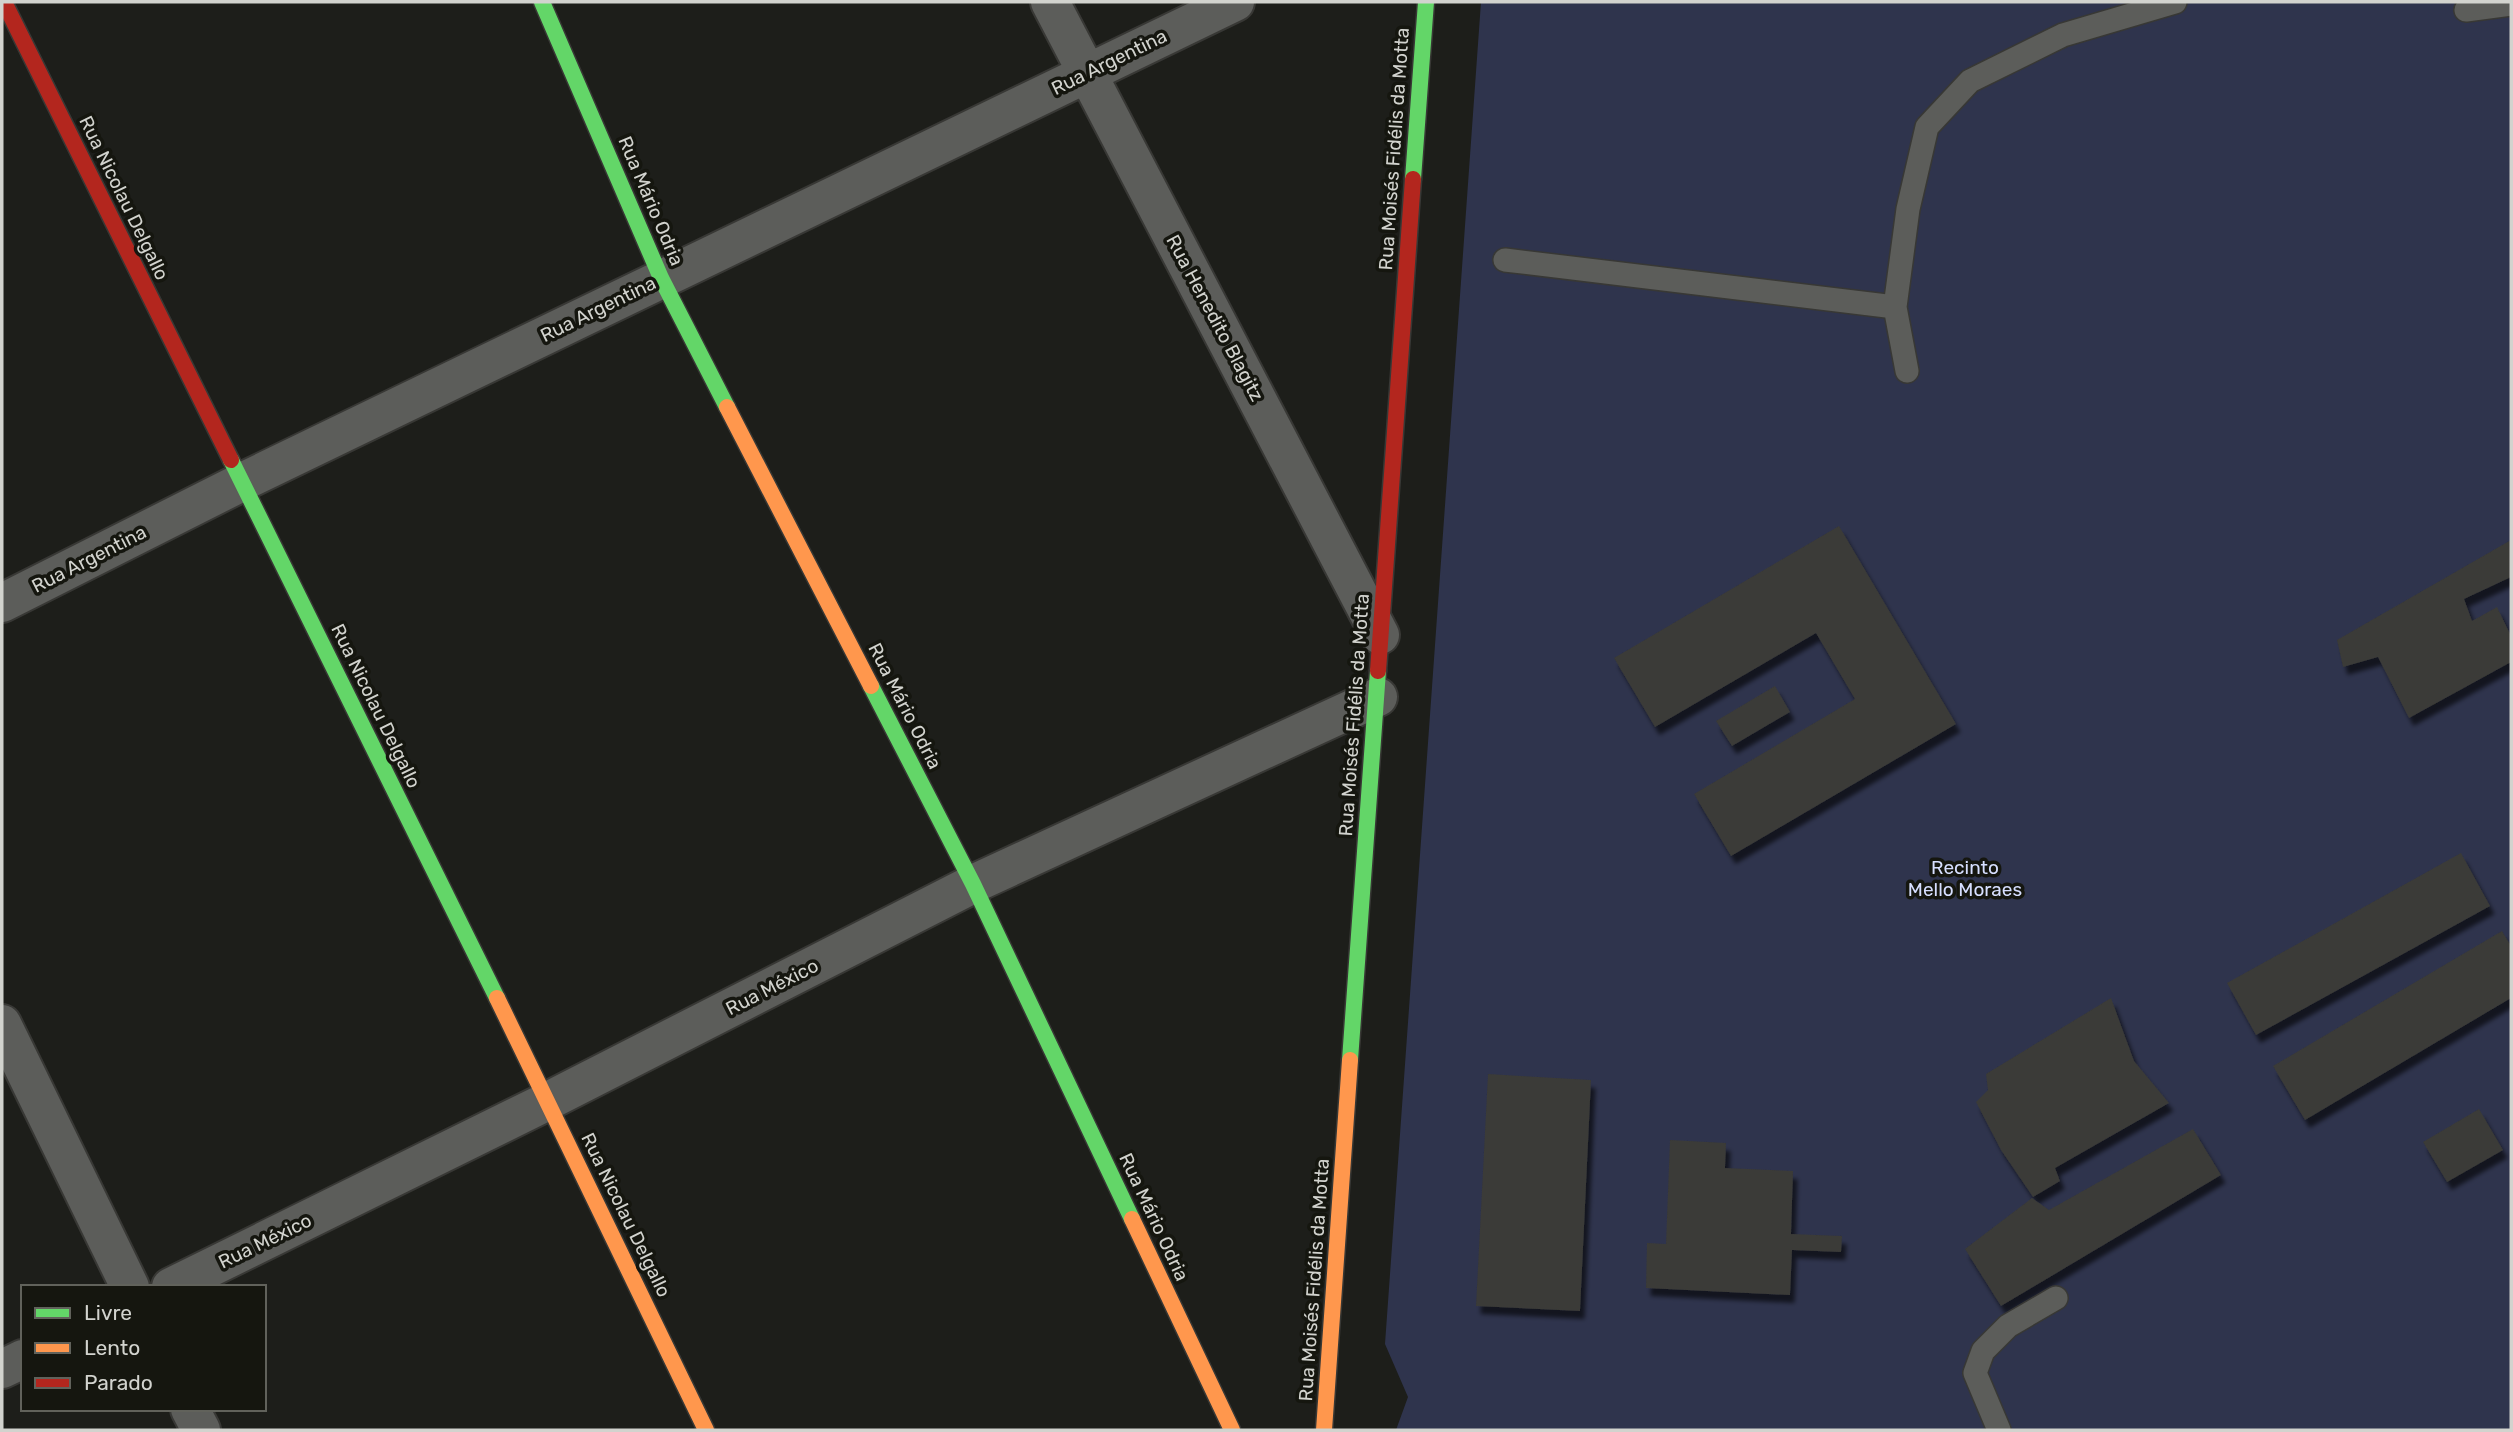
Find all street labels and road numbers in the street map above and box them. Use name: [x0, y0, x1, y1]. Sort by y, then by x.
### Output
street label: Rua Argentina: [1047, 24, 1171, 100]
street label: Rua Moisés Fidélis da Motta: [1374, 27, 1414, 271]
street label: Rua Nicolau Delgallo: [74, 112, 174, 284]
street label: Rua Mário Odria: [613, 133, 689, 269]
street label: Rua Henedito Blagitz: [1161, 231, 1269, 405]
street label: Rua Argentina: [536, 271, 660, 347]
street label: Rua Argentina: [28, 520, 150, 598]
street label: Rua Moisés Fidélis da Motta: [1334, 593, 1374, 837]
street label: Rua Nicolau Delgallo: [326, 620, 426, 792]
street label: Rua Mário Odria: [863, 639, 947, 773]
street label: Rua México: [722, 954, 822, 1020]
street label: Rua Nicolau Delgallo: [576, 1129, 676, 1301]
street label: Rua Mário Odria: [1114, 1149, 1194, 1285]
street label: Rua Moisés Fidélis da Motta: [1294, 1158, 1334, 1402]
street label: Rua México: [215, 1209, 315, 1273]

